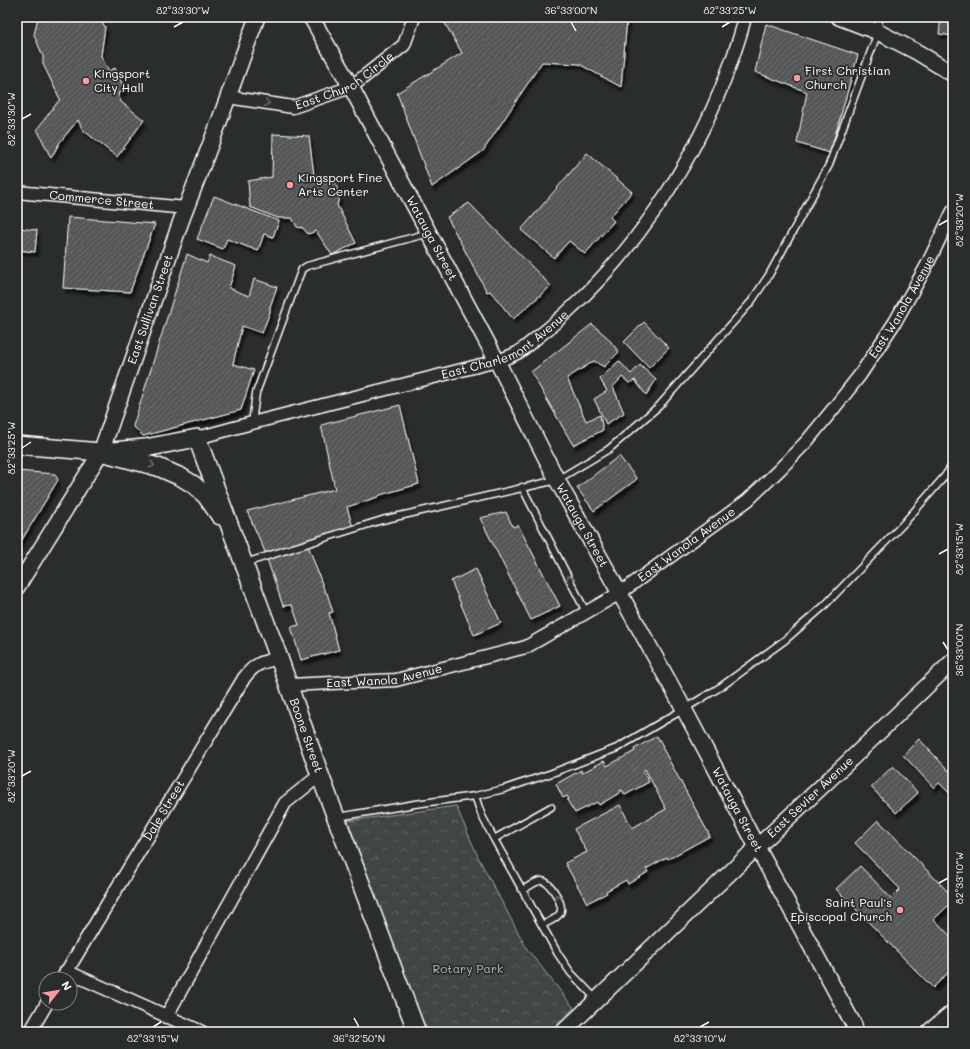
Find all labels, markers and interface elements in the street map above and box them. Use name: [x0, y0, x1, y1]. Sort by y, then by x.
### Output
text: 82°33'30"W: [156, 3, 210, 17]
text: 36°33'00"N: [545, 3, 597, 17]
text: 82°33'25"W: [703, 3, 757, 17]
street label: East Church Circle: [293, 47, 396, 113]
place label: First Christian Church: [805, 62, 890, 92]
place label: Kingsport City Hall: [94, 65, 150, 95]
marker: First Christian Church: [792, 73, 802, 83]
marker: Kingsport City Hall: [81, 76, 91, 86]
text: 82°33'30"W: [4, 92, 18, 146]
one-way arrow: [264, 98, 270, 107]
place label: Kingsport Fine Arts Center: [298, 169, 383, 199]
marker: Kingsport Fine Arts Center: [285, 180, 295, 190]
street label: Commerce Street: [49, 186, 155, 212]
street label: Watauga Street: [403, 193, 462, 283]
text: 82°33'20"W: [952, 193, 966, 247]
street label: East Sullivan Street: [123, 252, 176, 366]
street label: East Wanola Avenue: [864, 252, 937, 361]
street label: East Charlemont Avenue: [439, 306, 571, 382]
text: 82°33'25"W: [4, 421, 18, 475]
one-way arrow: [149, 460, 156, 469]
street label: Watauga Street: [553, 480, 613, 570]
street label: East Wanola Avenue: [634, 503, 738, 585]
text: 82°33'15"W: [952, 523, 966, 575]
one-way arrow: [566, 574, 573, 582]
text: 36°33'00"N: [952, 624, 966, 676]
street label: East Wanola Avenue: [326, 660, 444, 690]
street label: Boone Street: [287, 696, 328, 775]
text: 82°33'20"W: [4, 749, 18, 803]
street label: East Sevier Avenue: [763, 752, 856, 841]
street label: Watauga Street: [709, 764, 767, 854]
street label: Dale Street: [139, 777, 188, 843]
text: 82°33'10"W: [952, 852, 966, 904]
one-way arrow: [554, 894, 562, 901]
place label: Saint Paul's Episcopal Church: [791, 894, 892, 924]
marker: Saint Paul's Episcopal Church: [895, 905, 905, 915]
park label: Rotary Park: [433, 960, 503, 976]
north arrow: [38, 971, 78, 1011]
text: N: [58, 978, 76, 993]
text: 82°33'15"W: [127, 1031, 179, 1045]
text: 36°32'50"N: [333, 1031, 385, 1045]
text: 82°33'10"W: [674, 1031, 726, 1045]

